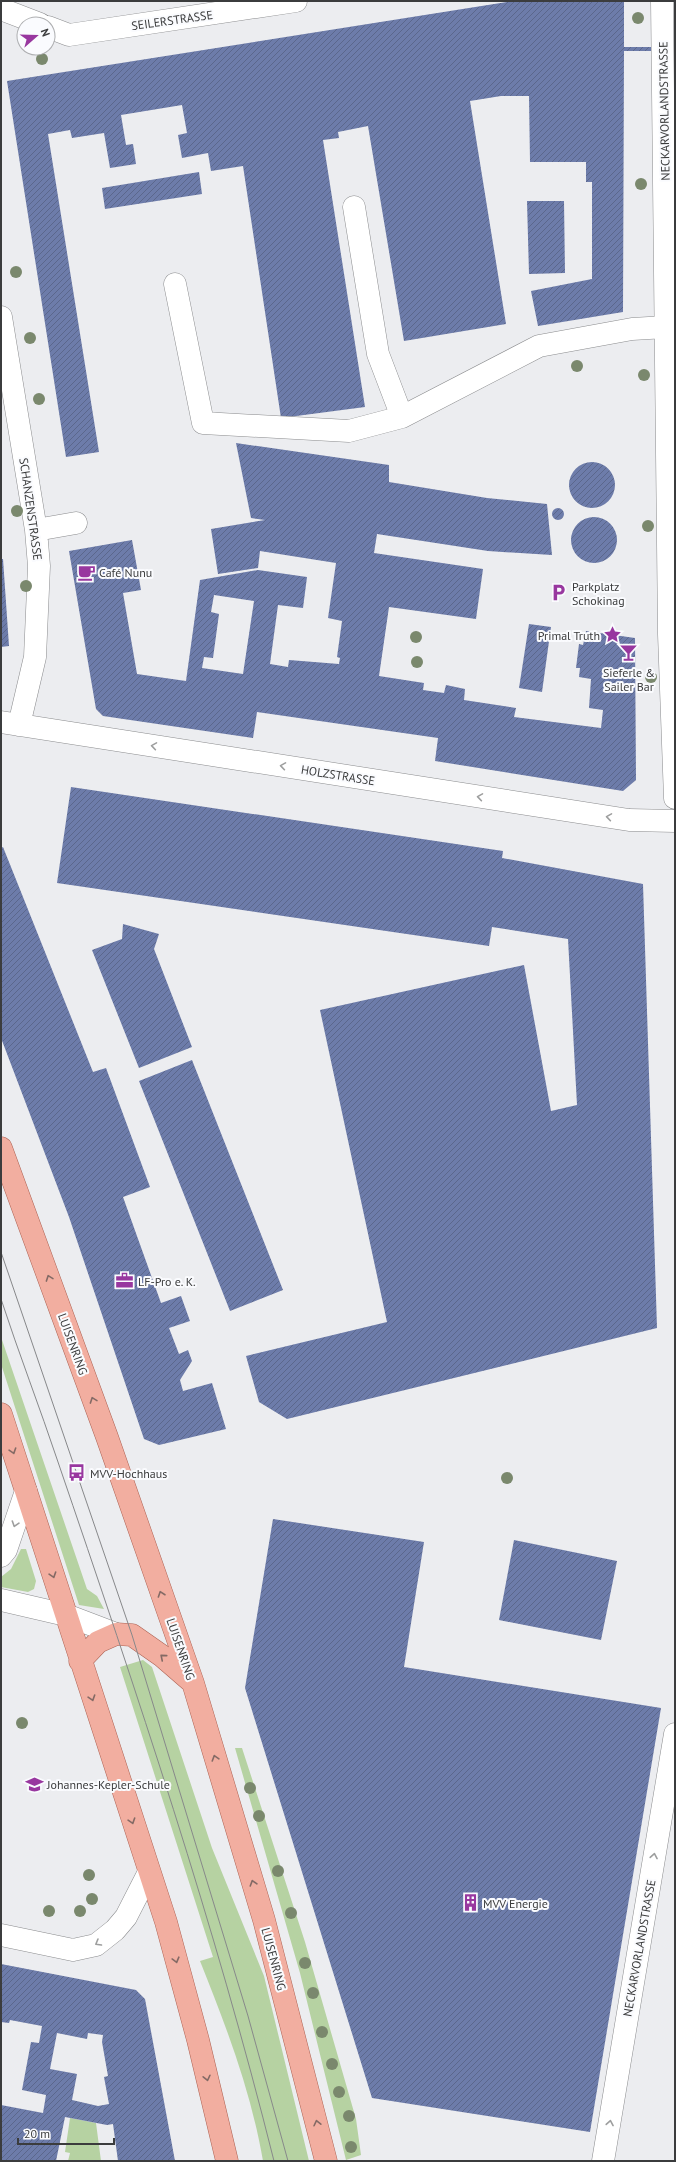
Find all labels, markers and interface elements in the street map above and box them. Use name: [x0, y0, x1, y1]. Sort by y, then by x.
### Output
street label: SEILERSTRASSE: [130, 7, 214, 33]
north arrow: [16, 16, 56, 56]
text: N: [38, 27, 53, 38]
street label: NECKARVORLANDSTRASSE: [655, 41, 673, 181]
street label: SCHANZENSTRASSE: [16, 457, 46, 561]
cafe icon: Café Nunu: [76, 562, 96, 582]
place label: Café Nunu: [99, 565, 152, 580]
place label: Parkplatz Schokinag: [572, 579, 625, 608]
parking icon: Parkplatz Schokinag: [549, 583, 569, 603]
place icon: Primal Truth: [603, 625, 623, 645]
place label: Primal Truth: [538, 628, 600, 643]
bar icon: Sieferle & Sailer Bar: [619, 643, 639, 663]
place label: Sieferle & Sailer Bar: [603, 665, 655, 694]
one-way arrow: [151, 742, 157, 751]
one-way arrow: [279, 762, 286, 771]
street label: HOLZSTRASSE: [300, 762, 376, 788]
one-way arrow: [477, 793, 483, 802]
one-way arrow: [606, 813, 612, 822]
office icon: LF-Pro e. K.: [115, 1271, 135, 1291]
one-way arrow: [45, 1274, 53, 1281]
place label: LF-Pro e. K.: [138, 1274, 196, 1289]
street label: LUISENRING: [55, 1311, 91, 1377]
one-way arrow: [90, 1396, 98, 1403]
one-way arrow: [8, 1447, 17, 1454]
bus stop icon: MVV-Hochhaus: [67, 1463, 87, 1483]
place label: MVV-Hochhaus: [90, 1466, 167, 1481]
one-way arrow: [11, 1521, 20, 1528]
one-way arrow: [48, 1571, 57, 1578]
one-way arrow: [158, 1590, 166, 1597]
street label: LUISENRING: [163, 1616, 199, 1682]
one-way arrow: [161, 1655, 168, 1662]
one-way arrow: [87, 1694, 96, 1701]
one-way arrow: [211, 1755, 220, 1762]
school or university icon: Johannes-Kepler-Schule: [24, 1774, 44, 1794]
place label: Johannes-Kepler-Schule: [46, 1777, 170, 1792]
one-way arrow: [128, 1818, 136, 1825]
one-way arrow: [650, 1853, 658, 1859]
street label: NECKARVORLANDSTRASSE: [620, 1878, 658, 2018]
one-way arrow: [249, 1880, 258, 1887]
building icon: MVV Energie: [460, 1893, 480, 1913]
place label: MVV Energie: [483, 1896, 548, 1911]
street label: LUISENRING: [258, 1926, 290, 1992]
one-way arrow: [95, 1938, 102, 1945]
one-way arrow: [171, 1956, 180, 1963]
one-way arrow: [203, 2074, 211, 2081]
one-way arrow: [605, 2119, 613, 2126]
scale bar: [18, 2120, 114, 2146]
one-way arrow: [314, 2120, 322, 2126]
text: 20 m: [24, 2126, 50, 2141]

